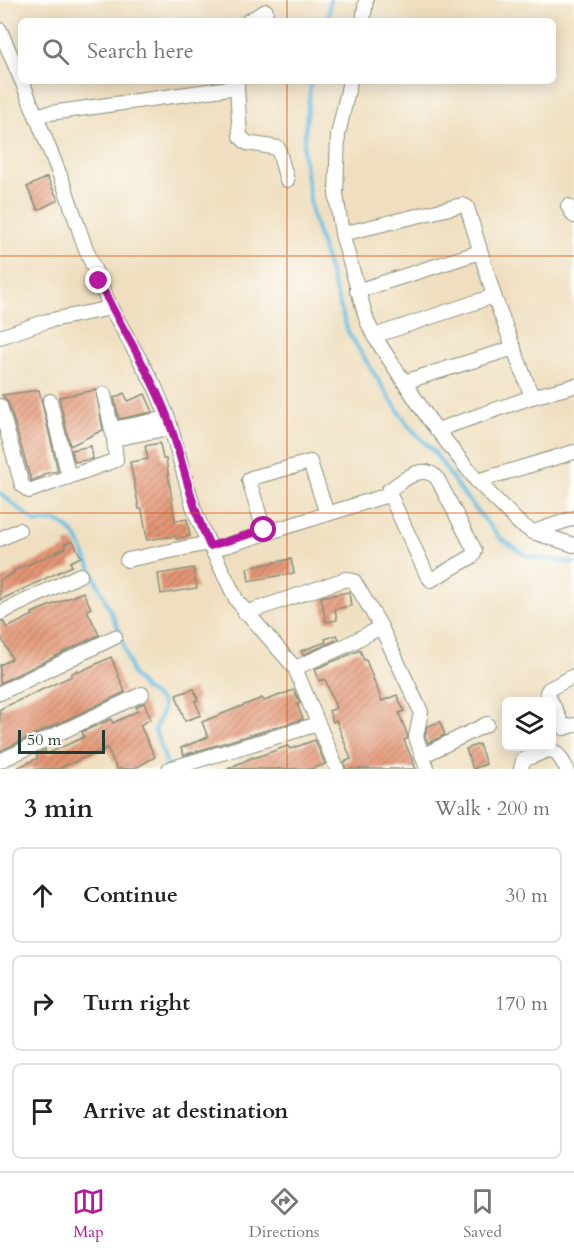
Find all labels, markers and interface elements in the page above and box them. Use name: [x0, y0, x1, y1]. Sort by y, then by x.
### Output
search box: [18, 18, 556, 84]
icon: search: [39, 35, 72, 68]
text: Search here: [87, 36, 194, 66]
route end: [85, 267, 111, 293]
route start: [250, 516, 276, 542]
map controls: [502, 697, 556, 751]
button: layers: [502, 697, 556, 751]
scale bar: [18, 727, 105, 754]
text: 50 m: [27, 729, 61, 751]
text: 3 min: [24, 791, 93, 826]
text: Walk · 200 m: [435, 795, 550, 822]
icon: ahead: [26, 879, 59, 912]
text: Continue: [83, 880, 178, 910]
text: 30 m: [505, 882, 548, 909]
icon: right: [26, 987, 59, 1020]
text: Turn right: [83, 988, 190, 1018]
text: 170 m: [495, 990, 548, 1017]
icon: arrive: [26, 1095, 59, 1128]
text: Arrive at destination: [83, 1096, 288, 1126]
tab: Map: [72, 1185, 105, 1243]
tab: Directions: [249, 1185, 319, 1243]
tab: Saved: [463, 1185, 502, 1243]

